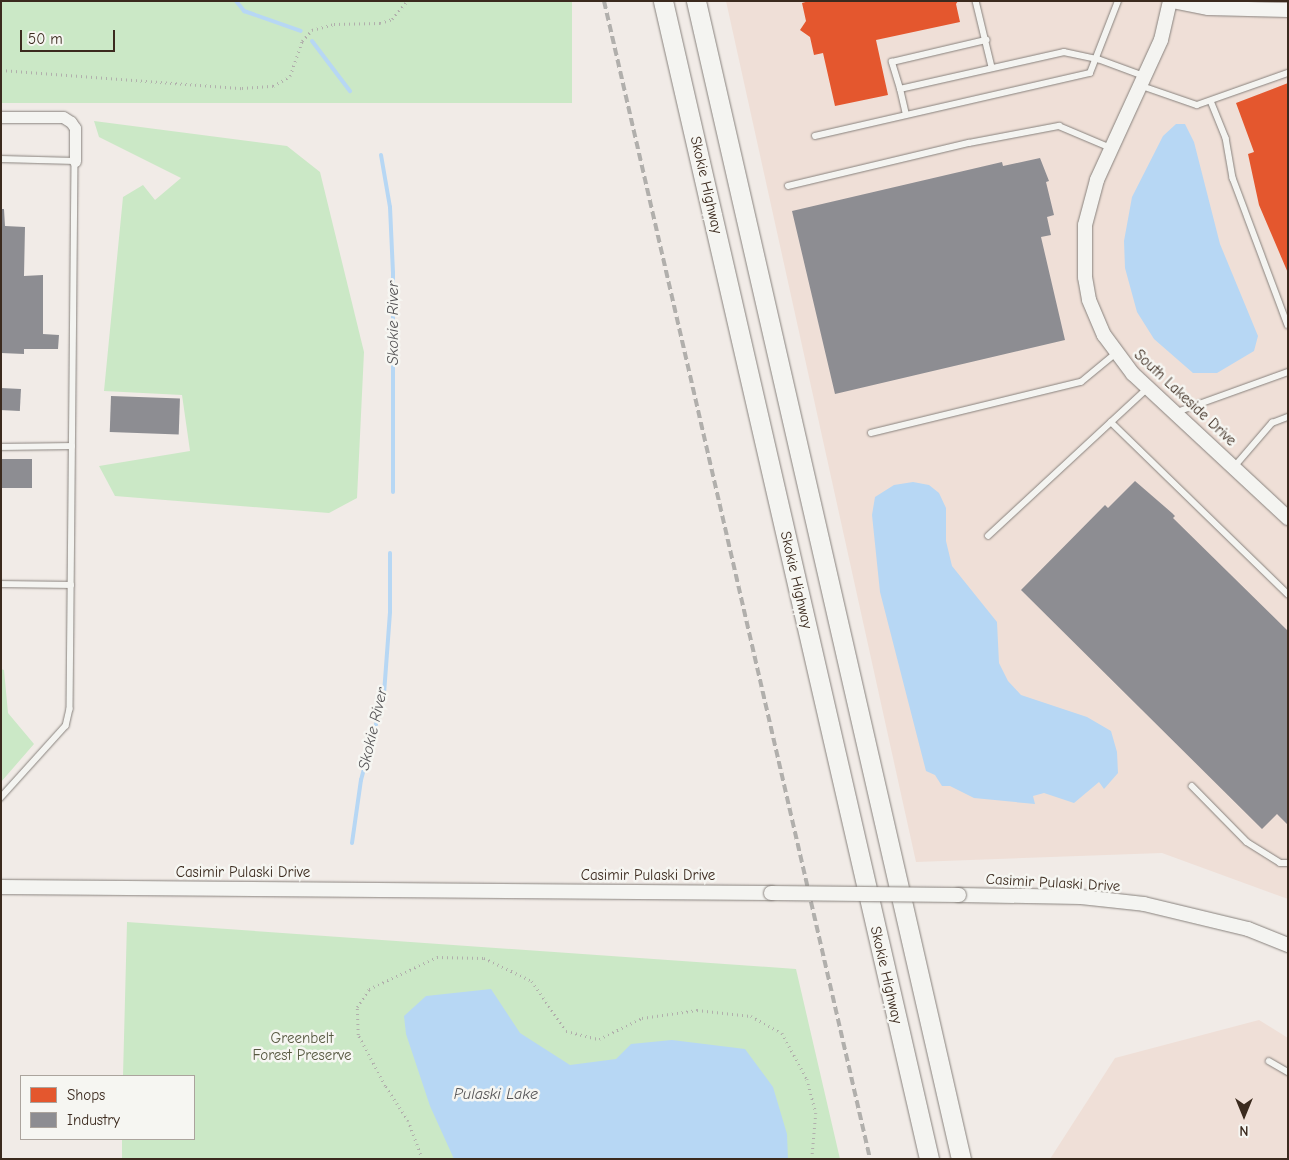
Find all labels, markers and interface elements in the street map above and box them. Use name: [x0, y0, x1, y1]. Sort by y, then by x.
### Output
scale bar: [22, 20, 118, 52]
text: 50 m: [28, 30, 63, 48]
street label: Skokie Highway: [686, 134, 726, 236]
water label: Skokie River: [383, 281, 403, 365]
street label: South Lakeside Drive: [1130, 346, 1240, 450]
street label: Skokie Highway: [776, 529, 816, 631]
water label: Skokie River: [354, 686, 392, 772]
street label: Casimir Pulaski Drive: [176, 864, 310, 882]
street label: Casimir Pulaski Drive: [581, 867, 715, 885]
street label: Casimir Pulaski Drive: [985, 870, 1121, 896]
street label: Skokie Highway: [866, 924, 906, 1026]
park label: Greenbelt Forest Preserve: [252, 1029, 352, 1064]
legend: [20, 1075, 195, 1140]
water label: Pulaski Lake: [454, 1084, 538, 1104]
text: Shops: [67, 1086, 105, 1104]
north arrow: [1219, 1090, 1269, 1140]
text: Industry: [67, 1111, 120, 1129]
text: N: [1239, 1122, 1249, 1139]

